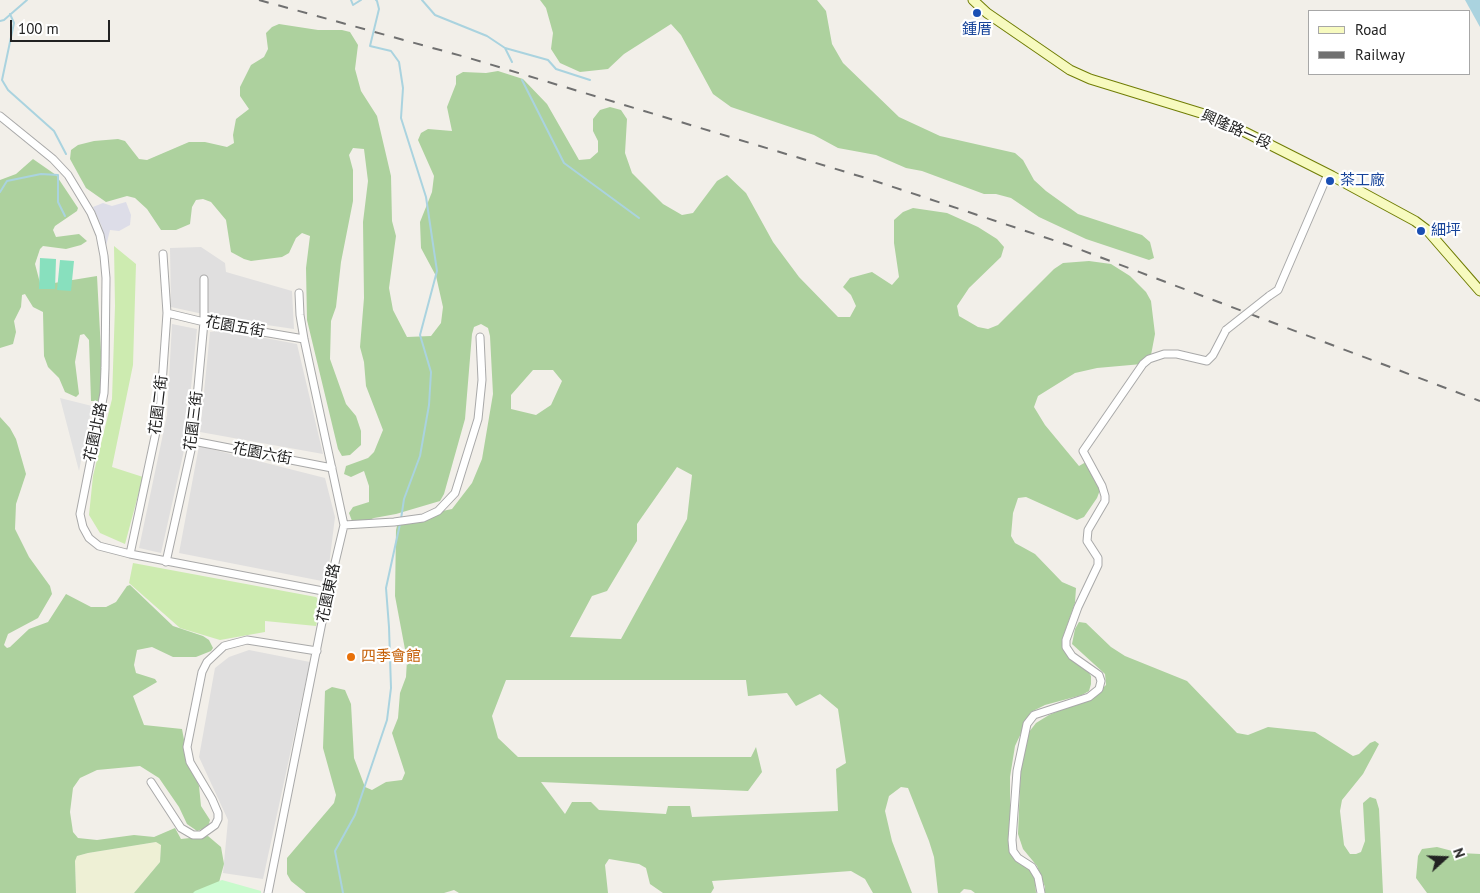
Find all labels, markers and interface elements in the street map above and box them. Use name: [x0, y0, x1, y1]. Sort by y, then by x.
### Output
marker: 鍾厝: [971, 7, 983, 19]
scale bar: [12, 10, 112, 42]
legend: [1308, 10, 1470, 75]
text: 100 m: [18, 19, 59, 38]
text: Road: [1355, 20, 1387, 39]
place label: 鍾厝: [962, 21, 992, 39]
text: Railway: [1355, 45, 1405, 64]
street label: 興隆路一段: [1198, 107, 1274, 153]
place label: 茶工廠: [1340, 172, 1385, 190]
marker: 茶工廠: [1324, 175, 1336, 187]
place label: 細坪: [1431, 222, 1461, 240]
marker: 細坪: [1415, 225, 1427, 237]
street label: 花園五街: [204, 313, 266, 341]
street label: 花園二街: [146, 374, 172, 436]
street label: 花園三街: [181, 390, 207, 452]
street label: 花園北路: [81, 401, 111, 463]
street label: 花園六街: [231, 439, 293, 469]
street label: 花園東路: [314, 562, 344, 624]
place label: 四季會館: [361, 648, 421, 666]
marker: 四季會館: [345, 651, 357, 663]
north arrow: [1420, 833, 1470, 883]
text: N: [1449, 845, 1469, 860]

